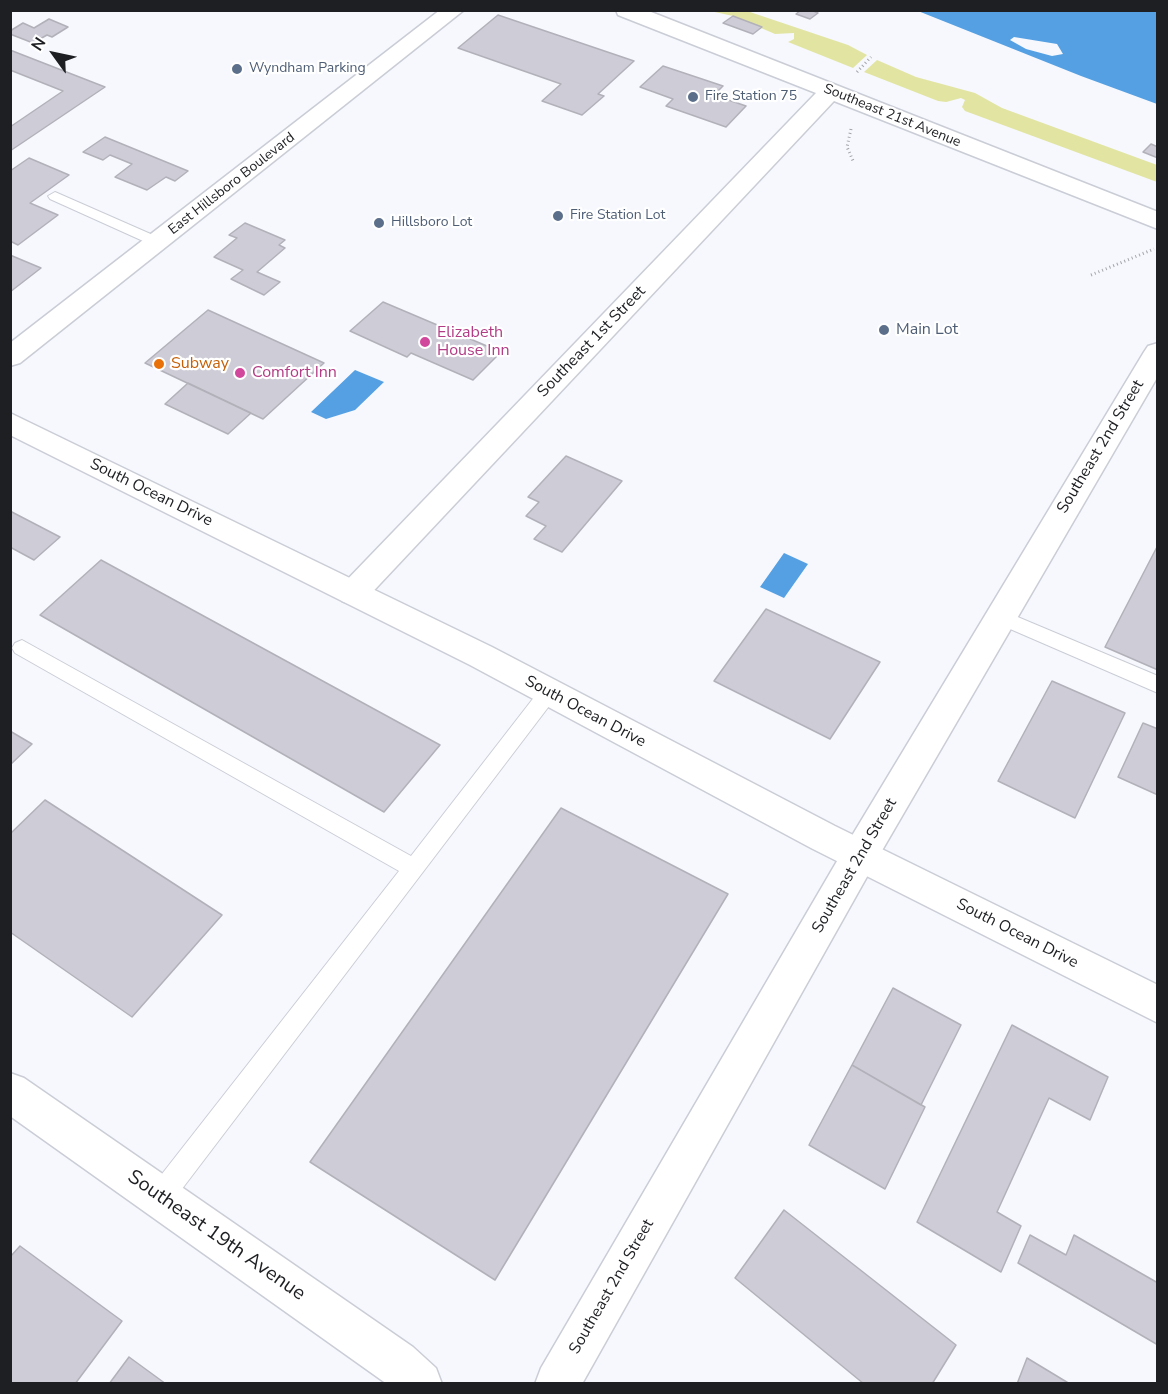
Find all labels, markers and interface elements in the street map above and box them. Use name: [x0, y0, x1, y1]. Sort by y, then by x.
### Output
north arrow: [24, 24, 84, 84]
text: N: [26, 33, 51, 55]
place label: Wyndham Parking: [249, 61, 366, 77]
marker: Wyndham Parking: [230, 62, 244, 76]
street label: Southeast 21st Avenue: [821, 81, 963, 151]
place label: Fire Station 75: [705, 89, 797, 105]
marker: Fire Station 75: [686, 90, 700, 104]
street label: East Hillsboro Boulevard: [165, 129, 299, 239]
place label: Fire Station Lot: [570, 208, 665, 224]
marker: Fire Station Lot: [551, 209, 565, 223]
place label: Hillsboro Lot: [391, 215, 472, 231]
marker: Hillsboro Lot: [372, 216, 386, 230]
street label: Southeast 1st Street: [534, 282, 650, 402]
place label: Main Lot: [896, 320, 958, 340]
place label: Elizabeth House Inn: [437, 323, 510, 361]
marker: Main Lot: [877, 323, 891, 337]
marker: Elizabeth House Inn: [418, 335, 432, 349]
place label: Subway: [171, 354, 229, 374]
marker: Subway: [152, 357, 166, 371]
place label: Comfort Inn: [252, 363, 337, 383]
marker: Comfort Inn: [233, 366, 247, 380]
street label: Southeast 2nd Street: [1053, 377, 1149, 517]
street label: South Ocean Drive: [86, 455, 216, 531]
street label: South Ocean Drive: [521, 672, 649, 752]
street label: Southeast 2nd Street: [809, 795, 901, 937]
street label: South Ocean Drive: [953, 895, 1081, 973]
street label: Southeast 19th Avenue: [123, 1166, 309, 1306]
street label: Southeast 2nd Street: [566, 1216, 658, 1358]

